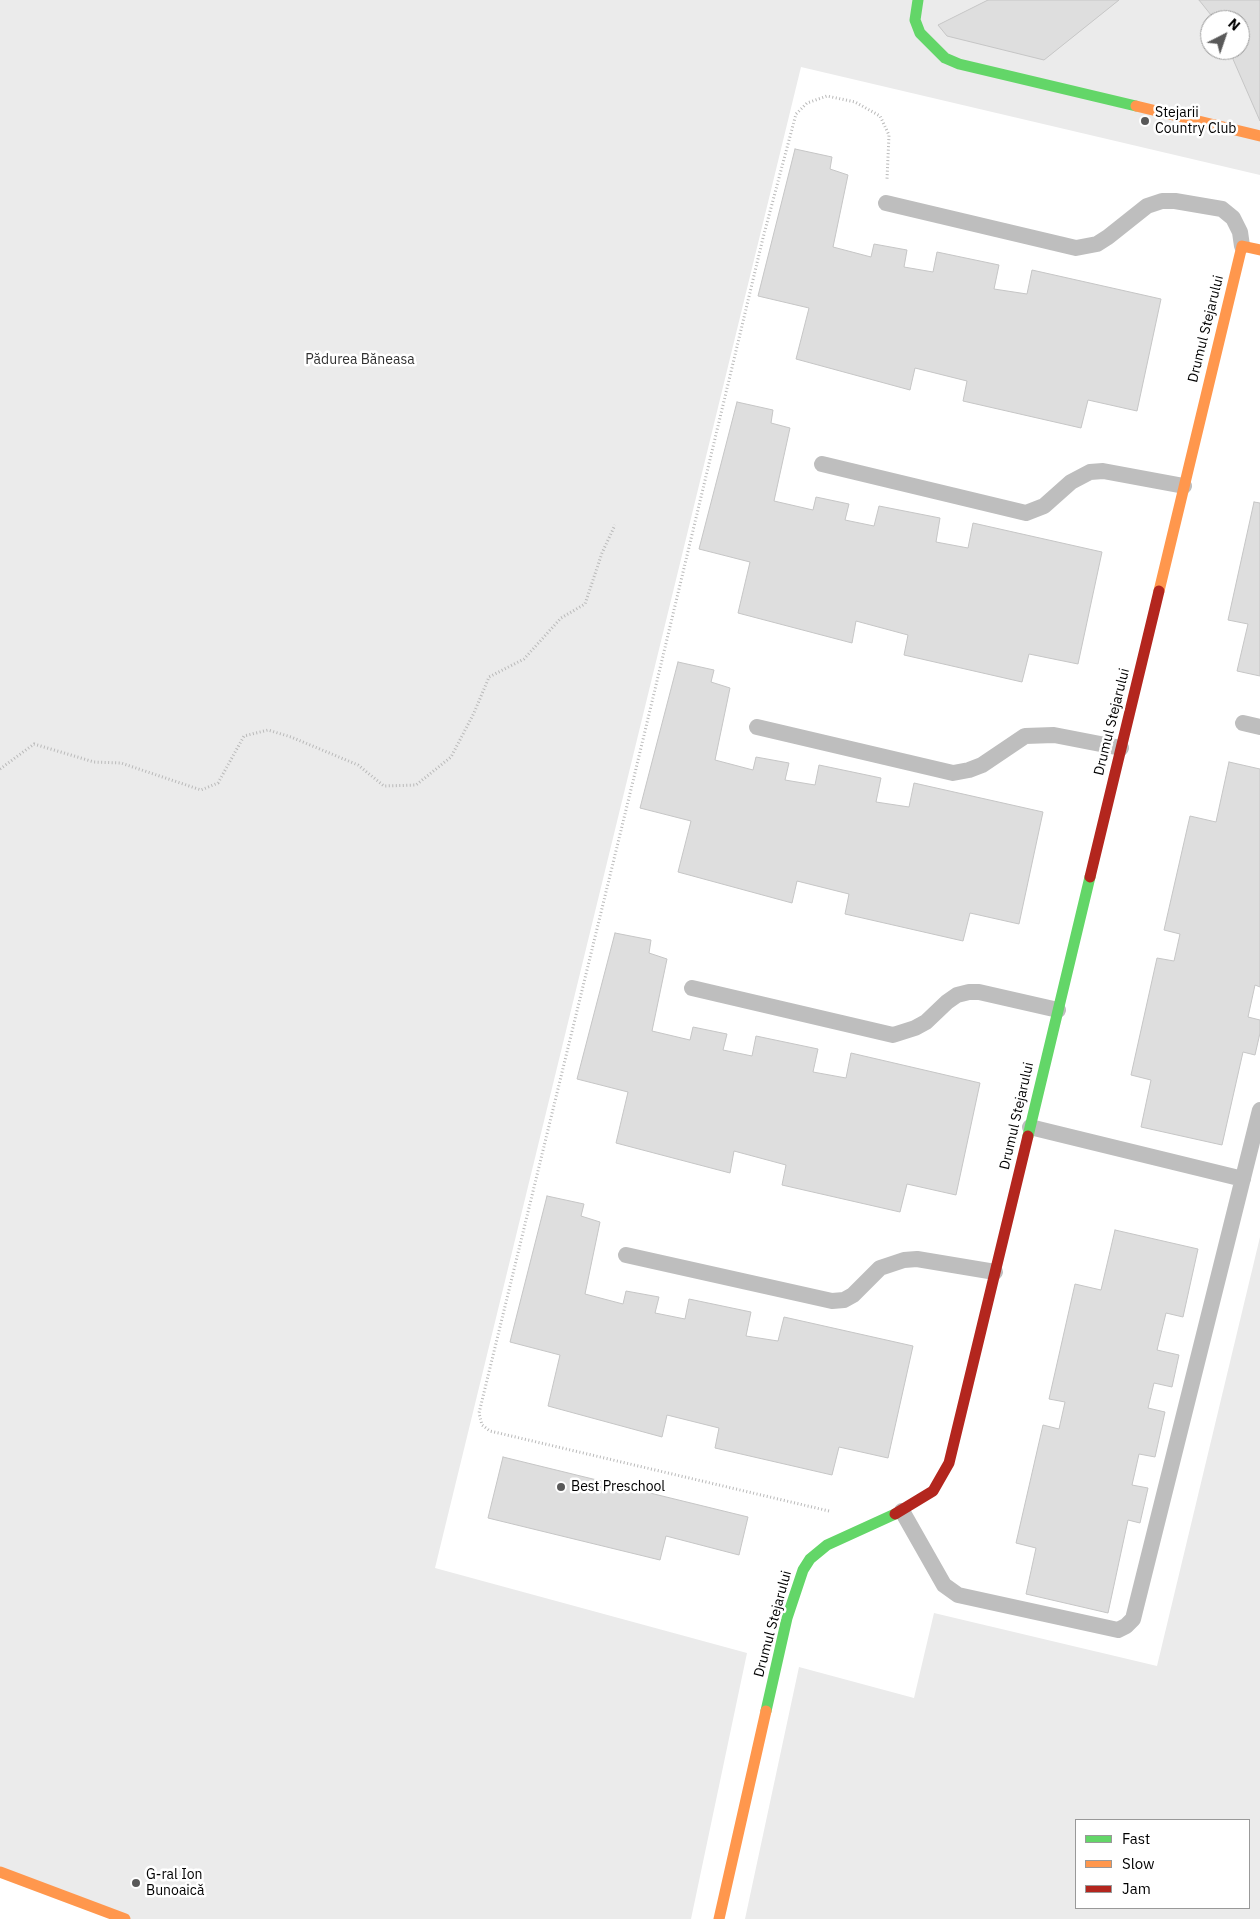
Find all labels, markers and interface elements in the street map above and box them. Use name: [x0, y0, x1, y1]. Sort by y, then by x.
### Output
north arrow: [1200, 10, 1250, 60]
text: N: [1224, 14, 1244, 35]
place label: Stejarii Country Club: [1155, 105, 1236, 138]
marker: Stejarii Country Club: [1139, 115, 1151, 127]
street label: Drumul Stejarului: [1185, 274, 1227, 384]
park label: Pădurea Băneasa: [305, 352, 415, 368]
street label: Drumul Stejarului: [1091, 667, 1133, 777]
street label: Drumul Stejarului: [996, 1061, 1038, 1171]
place label: Best Preschool: [571, 1479, 665, 1495]
marker: Best Preschool: [555, 1481, 567, 1493]
street label: Drumul Stejarului: [751, 1569, 795, 1679]
legend: [1075, 1819, 1250, 1909]
text: Fast: [1122, 1829, 1150, 1848]
text: Slow: [1122, 1854, 1155, 1873]
place label: G-ral Ion Bunoaică: [146, 1867, 204, 1900]
marker: G-ral Ion Bunoaică: [130, 1877, 142, 1889]
text: Jam: [1122, 1879, 1151, 1898]

